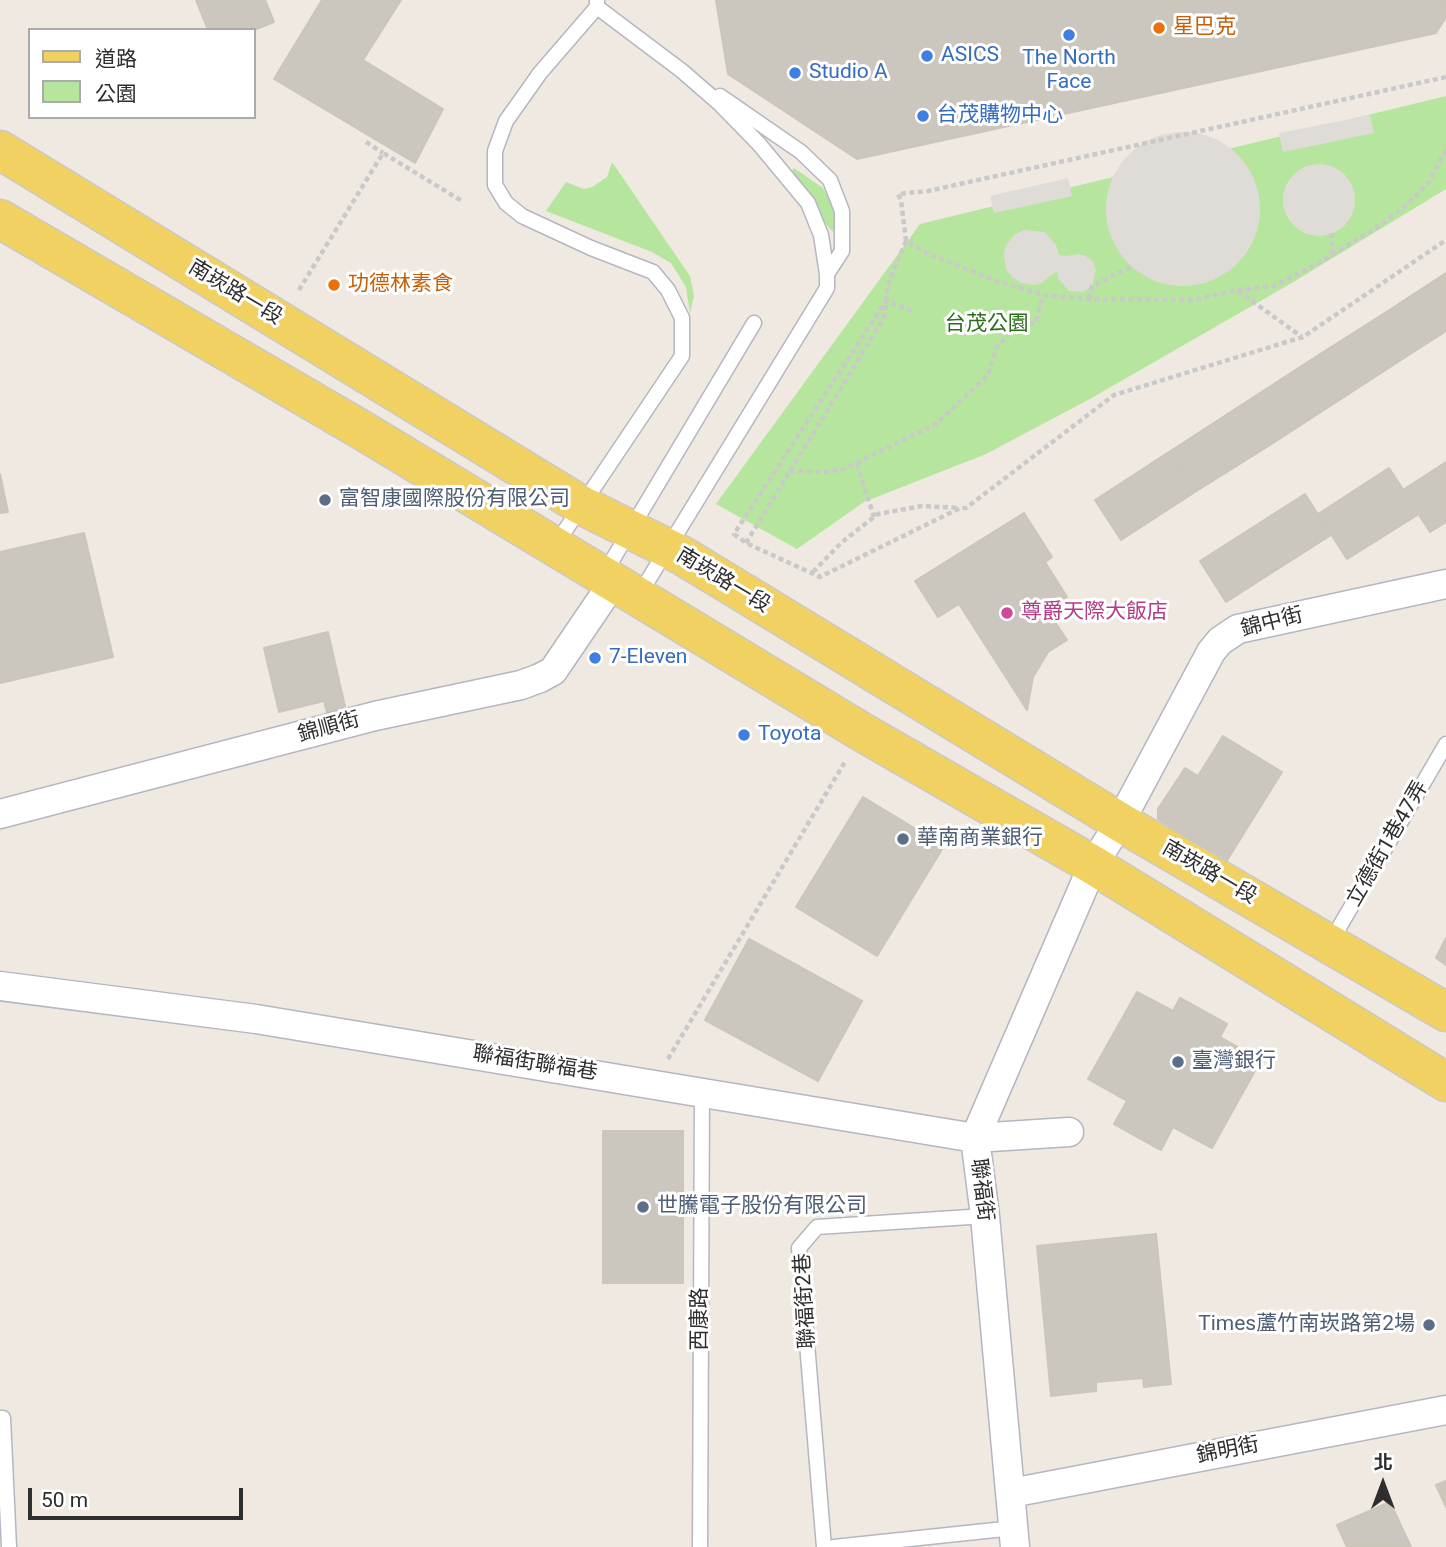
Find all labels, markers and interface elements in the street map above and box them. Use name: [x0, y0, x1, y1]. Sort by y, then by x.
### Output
place label: 星巴克: [1173, 15, 1236, 41]
marker: 星巴克: [1151, 20, 1167, 36]
marker: The North Face: [1061, 27, 1077, 43]
legend: [28, 28, 256, 119]
place label: ASICS: [941, 43, 999, 69]
place label: The North Face: [1022, 46, 1116, 96]
text: 道路: [95, 47, 137, 71]
marker: ASICS: [919, 48, 935, 64]
place label: Studio A: [809, 60, 888, 86]
marker: Studio A: [787, 65, 803, 81]
text: 公園: [95, 82, 137, 106]
place label: 台茂購物中心: [937, 103, 1063, 129]
marker: 台茂購物中心: [915, 108, 931, 124]
street label: 南崁路一段: [184, 255, 286, 331]
place label: 功德林素食: [348, 272, 453, 298]
marker: 功德林素食: [326, 277, 342, 293]
park label: 台茂公園: [945, 312, 1029, 338]
place label: 富智康國際股份有限公司: [339, 487, 570, 513]
marker: 富智康國際股份有限公司: [317, 492, 333, 508]
street label: 南崁路一段: [672, 543, 774, 619]
place label: 尊爵天際大飯店: [1021, 600, 1168, 626]
street label: 錦中街: [1238, 603, 1306, 643]
marker: 尊爵天際大飯店: [999, 605, 1015, 621]
place label: 7-Eleven: [609, 645, 687, 671]
marker: 7-Eleven: [587, 650, 603, 666]
street label: 錦順街: [295, 708, 363, 748]
place label: Toyota: [758, 722, 821, 748]
marker: Toyota: [736, 727, 752, 743]
street label: 立德街1巷47弄: [1342, 777, 1434, 911]
place label: 華南商業銀行: [917, 826, 1043, 852]
marker: 華南商業銀行: [895, 831, 911, 847]
street label: 南崁路一段: [1157, 836, 1261, 910]
street label: 聯福街聯福巷: [471, 1042, 599, 1086]
place label: 臺灣銀行: [1192, 1049, 1276, 1075]
marker: 臺灣銀行: [1170, 1054, 1186, 1070]
street label: 聯福街: [965, 1157, 997, 1223]
place label: 世騰電子股份有限公司: [657, 1194, 867, 1220]
marker: 世騰電子股份有限公司: [635, 1199, 651, 1215]
street label: 聯福街2巷: [791, 1253, 821, 1349]
street label: 西康路: [688, 1288, 714, 1350]
place label: Times蘆竹南崁路第2場: [1198, 1312, 1415, 1338]
marker: Times蘆竹南崁路第2場: [1421, 1317, 1437, 1333]
street label: 錦明街: [1195, 1433, 1261, 1469]
north arrow: [1348, 1449, 1418, 1519]
text: 北: [1373, 1451, 1393, 1474]
scale bar: [32, 1474, 247, 1518]
text: 50 m: [41, 1488, 88, 1512]

